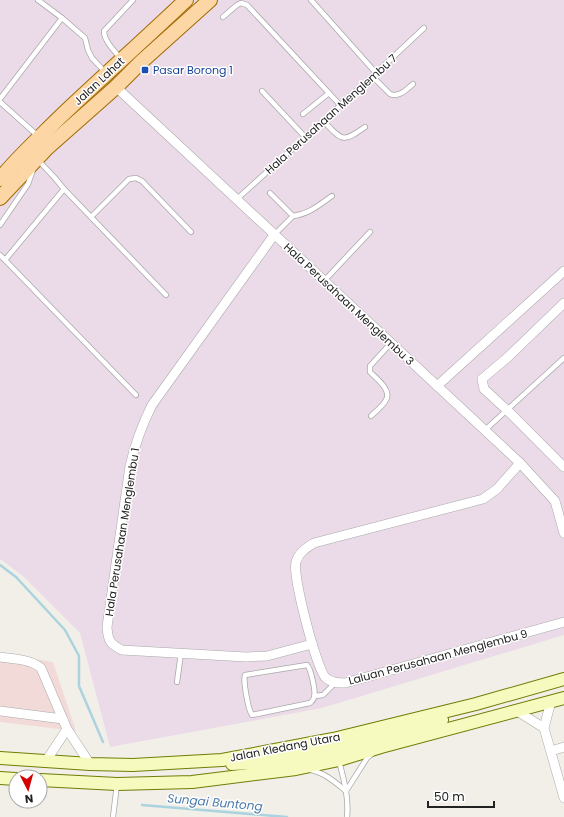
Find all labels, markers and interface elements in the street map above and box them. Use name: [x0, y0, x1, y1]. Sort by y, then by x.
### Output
street label: Hala Perusahaan Menglembu 7: [262, 50, 400, 178]
street label: Jalan Lahat: [70, 53, 128, 109]
place label: Pasar Borong 1: [153, 62, 233, 78]
marker: Pasar Borong 1: [140, 65, 150, 75]
street label: Hala Perusahaan Menglembu 3: [280, 239, 418, 369]
street label: Hala Perusahaan Menglembu 1: [101, 447, 143, 617]
street label: Laluan Perusahaan Menglembu 9: [347, 625, 529, 689]
street label: Jalan Kledang Utara: [228, 728, 342, 766]
north arrow: [8, 769, 48, 809]
scale bar: [428, 783, 494, 809]
text: 50 m: [434, 788, 465, 805]
water label: Sungai Buntong: [167, 789, 263, 815]
text: N: [24, 791, 34, 807]

